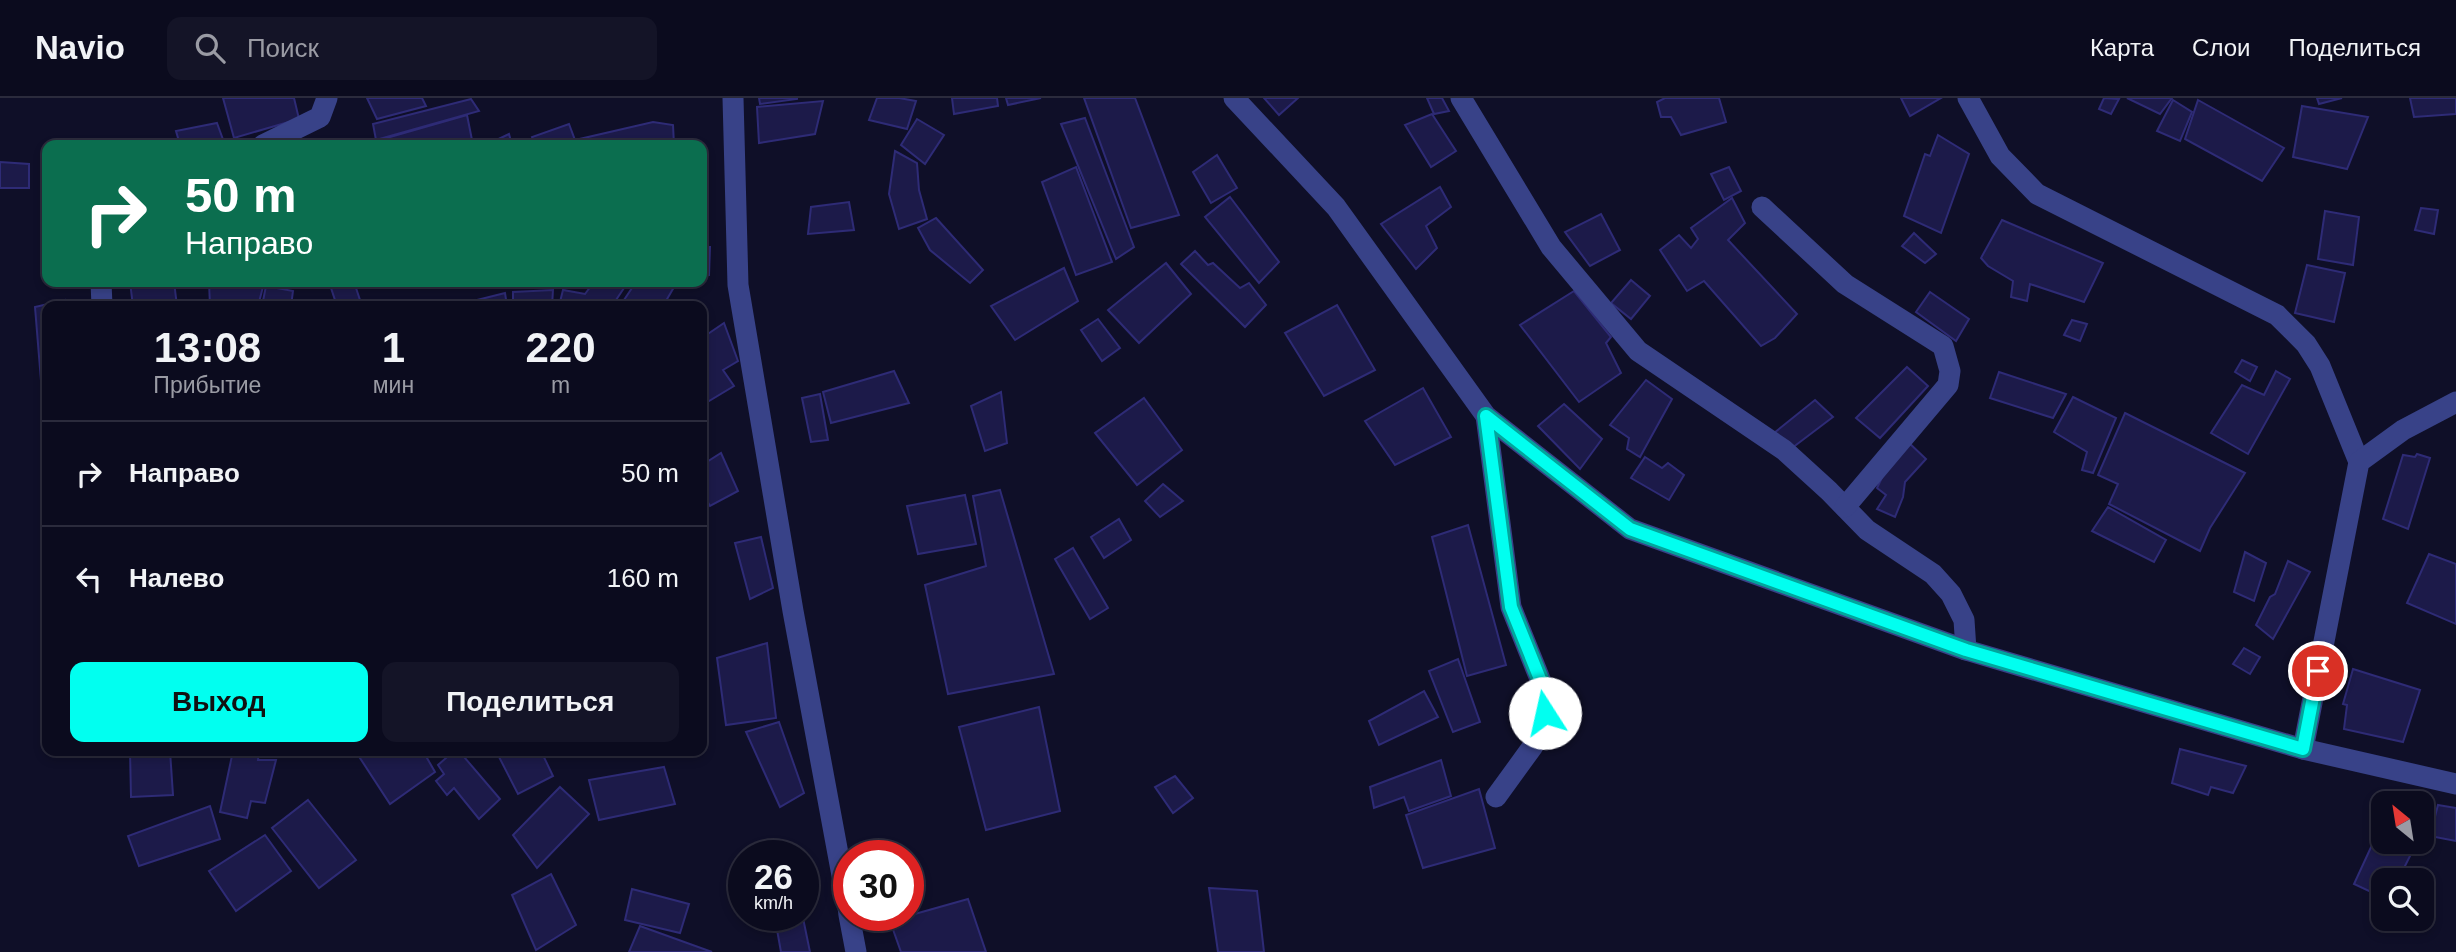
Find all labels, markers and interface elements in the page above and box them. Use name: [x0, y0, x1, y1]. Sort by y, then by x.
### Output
search box: [167, 17, 657, 80]
text: Navio: [35, 29, 125, 66]
icon: search: [191, 29, 229, 67]
text: Поиск: [247, 33, 319, 63]
text: Карта: [2090, 34, 2154, 61]
text: Слои: [2192, 34, 2250, 61]
text: Поделиться: [2288, 34, 2421, 61]
icon: right: [70, 168, 161, 259]
text: 50 m: [185, 168, 297, 222]
text: Направо: [185, 225, 313, 261]
text: 13:08: [154, 324, 261, 371]
text: 1: [382, 324, 405, 371]
text: 220: [526, 324, 596, 371]
text: Прибытие: [153, 372, 261, 398]
text: мин: [373, 372, 414, 398]
text: m: [551, 372, 570, 398]
icon: right: [70, 455, 108, 493]
text: Направо: [129, 458, 240, 488]
text: 50 m: [621, 458, 679, 488]
icon: left: [70, 560, 108, 598]
text: Налево: [129, 563, 224, 593]
text: 160 m: [607, 563, 679, 593]
pin: [2288, 641, 2348, 701]
icon: arrive: [2299, 652, 2337, 690]
button: Выход: [70, 662, 368, 742]
button: Поделиться: [382, 662, 679, 742]
position arrow: [1508, 676, 1582, 750]
north arrow: [2371, 791, 2434, 854]
map controls: [2371, 791, 2434, 931]
speed limit sign: 30: [833, 840, 924, 931]
text: 26: [754, 857, 793, 896]
button: search: [2371, 868, 2434, 931]
text: km/h: [754, 893, 793, 913]

